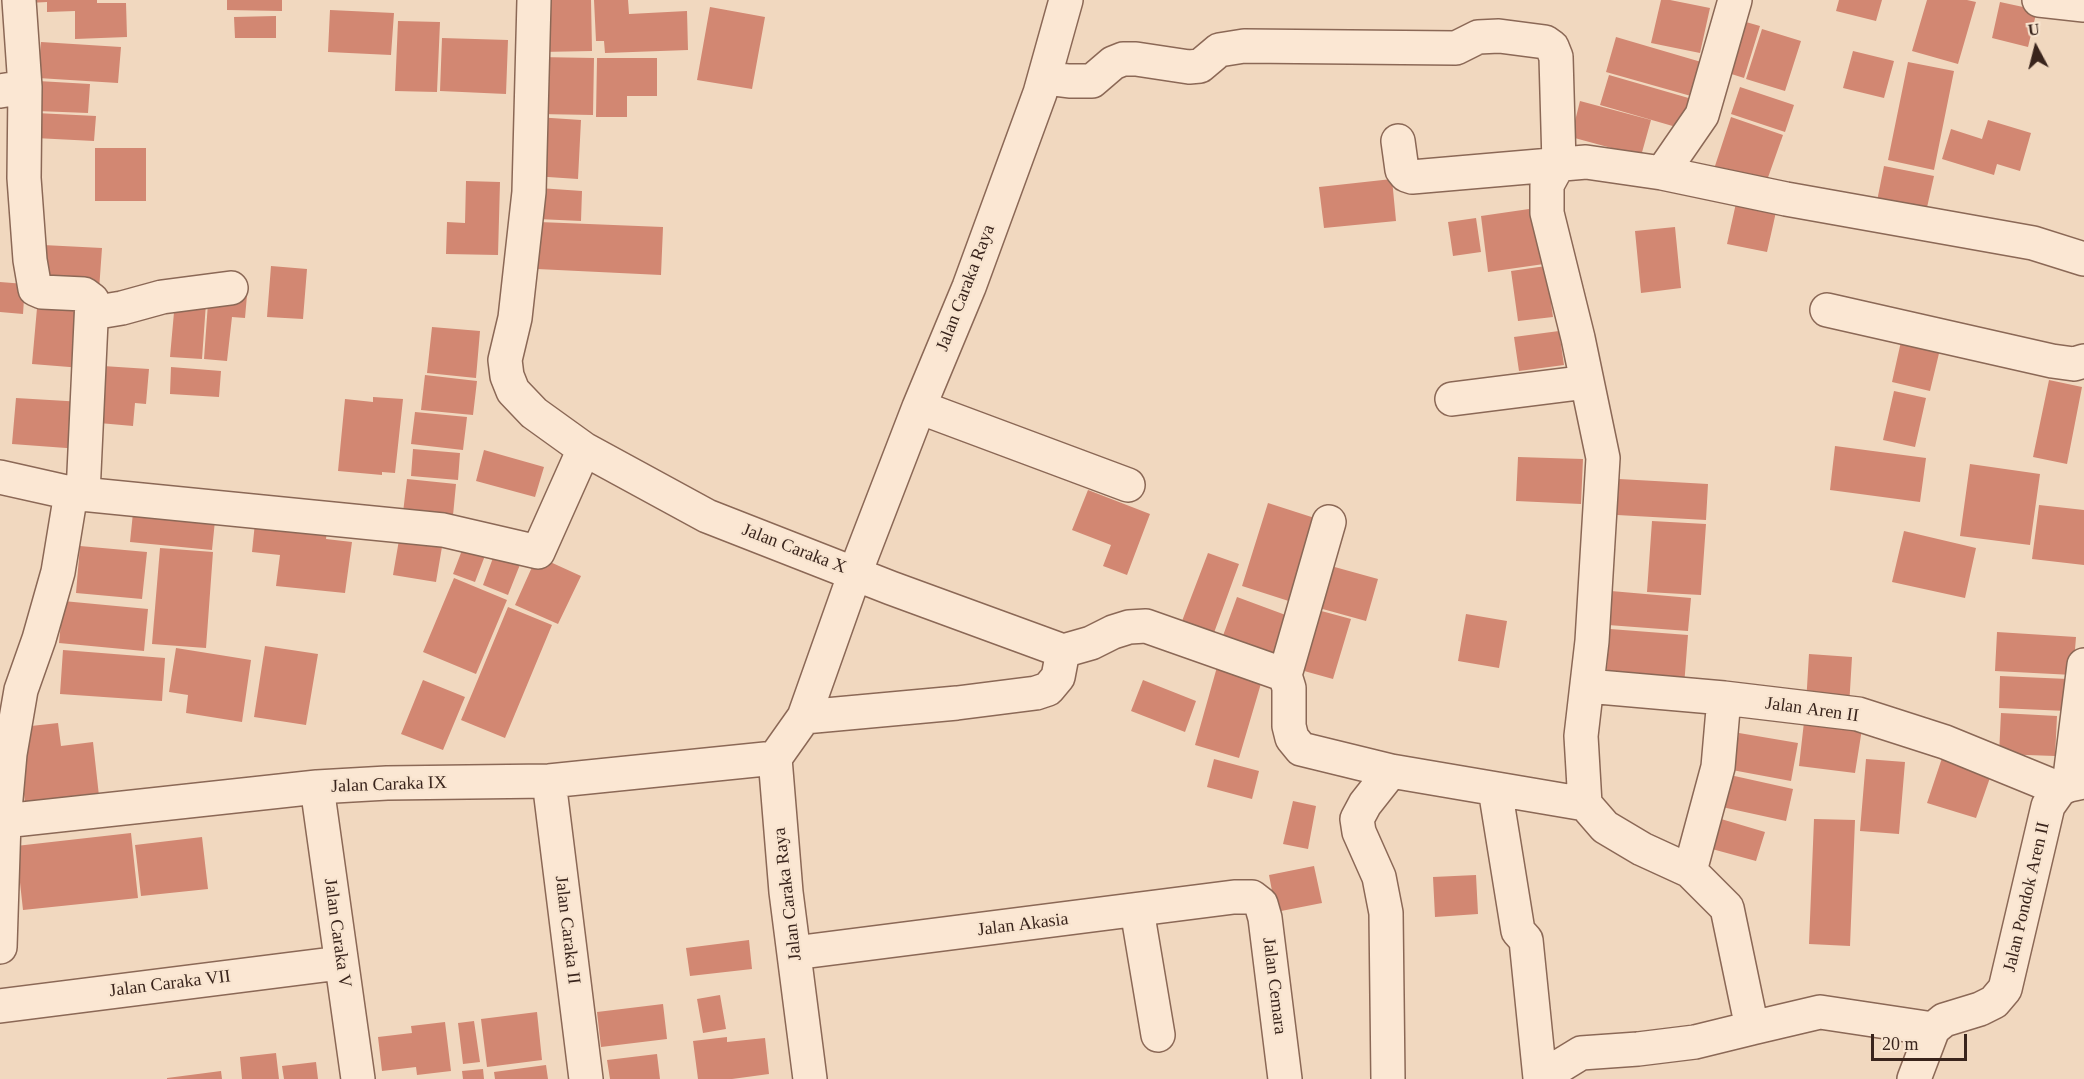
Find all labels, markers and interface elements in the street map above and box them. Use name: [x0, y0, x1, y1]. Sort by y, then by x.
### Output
north arrow: [2006, 18, 2066, 78]
text: U: [2027, 20, 2041, 39]
street label: Jalan Caraka Raya: [932, 222, 1000, 354]
street label: Jalan Caraka X: [739, 519, 849, 579]
street label: Jalan Aren II: [1764, 693, 1860, 727]
street label: Jalan Caraka IX: [331, 772, 447, 798]
street label: Jalan Pondok Aren II: [1999, 820, 2055, 974]
street label: Jalan Caraka Raya: [769, 826, 807, 962]
street label: Jalan Caraka II: [550, 875, 584, 985]
street label: Jalan Caraka V: [319, 877, 355, 989]
street label: Jalan Akasia: [976, 909, 1070, 941]
street label: Jalan Cemara: [1257, 936, 1291, 1036]
street label: Jalan Caraka VII: [108, 966, 232, 1002]
scale bar: [1874, 1022, 1970, 1060]
text: 20 m: [1882, 1034, 1919, 1054]

